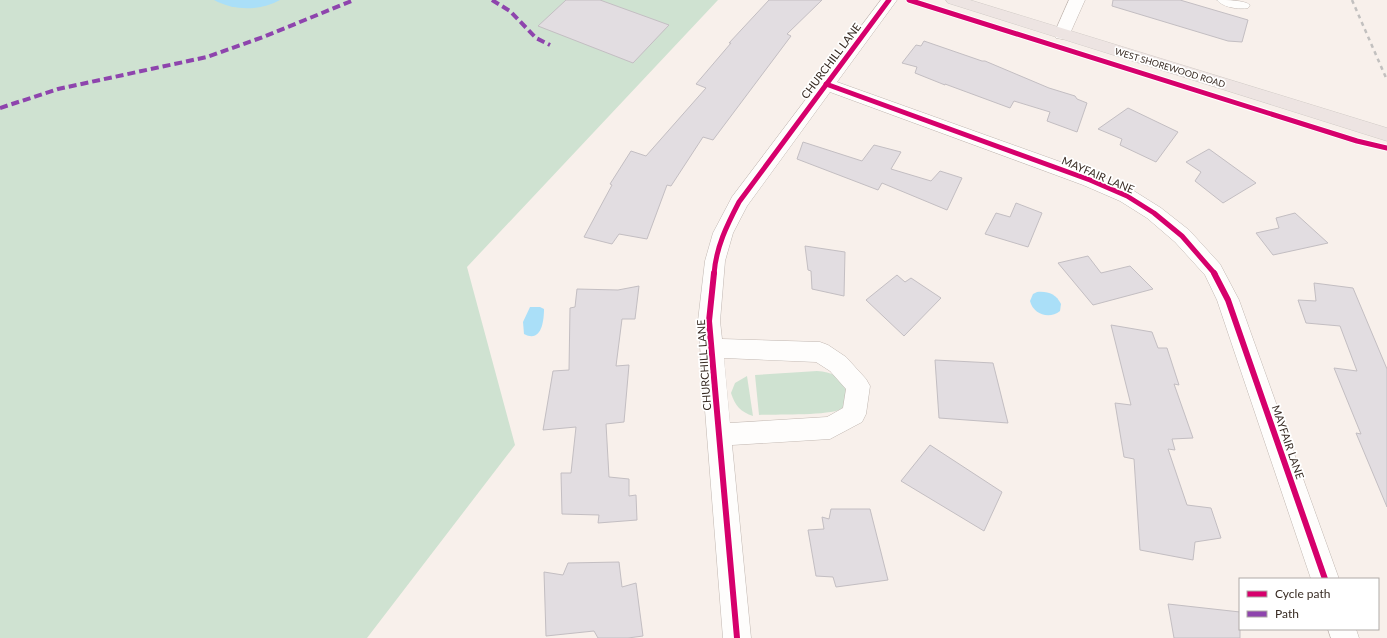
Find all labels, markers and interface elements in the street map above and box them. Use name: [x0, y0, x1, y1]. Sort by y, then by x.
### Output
street label: CHURCHILL LANE: [798, 20, 863, 101]
street label: WEST SHOREWOOD ROAD: [1114, 45, 1227, 90]
street label: MAYFAIR LANE: [1060, 153, 1136, 196]
street label: CHURCHILL LANE: [694, 319, 713, 411]
street label: MAYFAIR LANE: [1270, 403, 1307, 481]
legend: [1239, 578, 1379, 630]
text: Cycle path: [1275, 586, 1330, 601]
text: Path: [1275, 606, 1299, 621]

